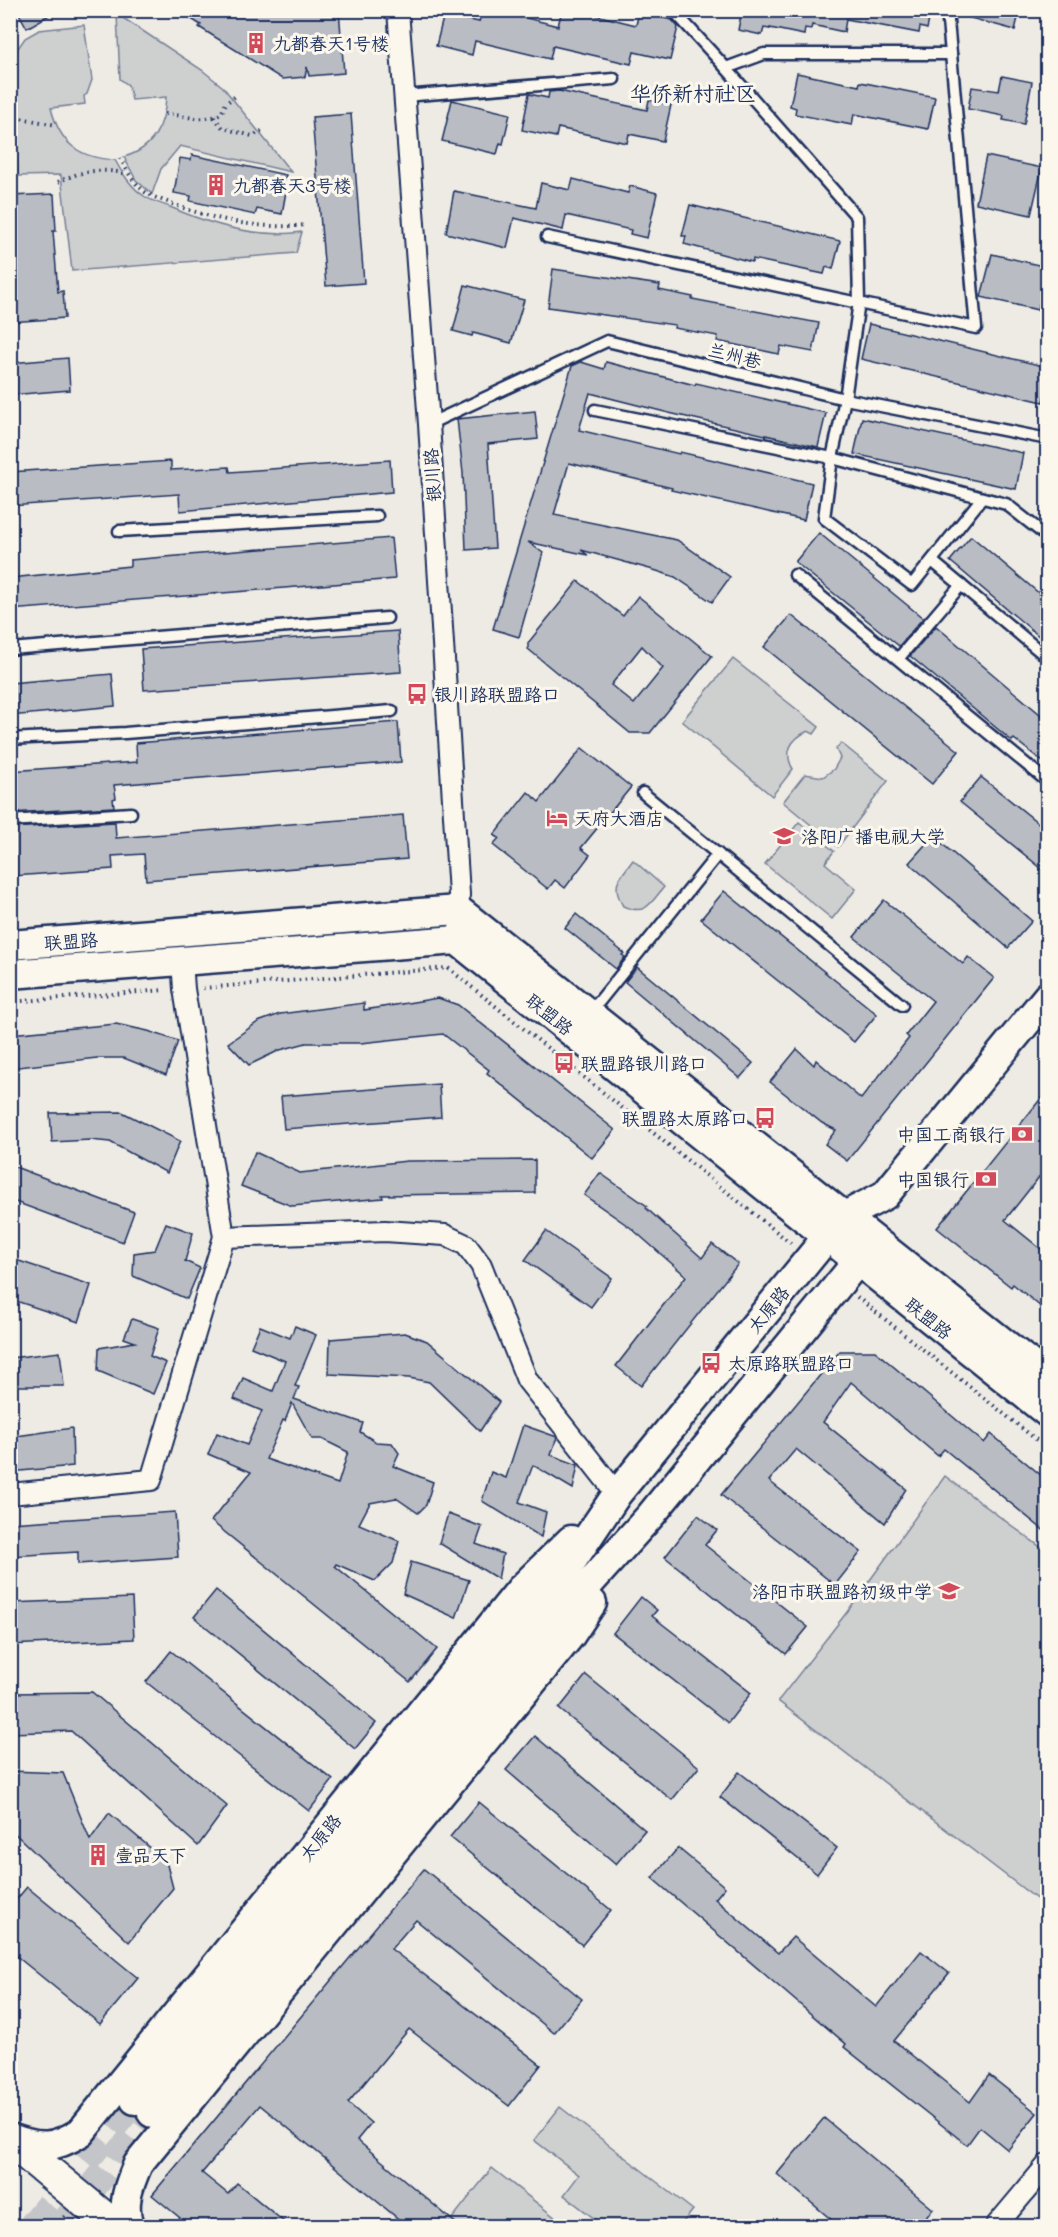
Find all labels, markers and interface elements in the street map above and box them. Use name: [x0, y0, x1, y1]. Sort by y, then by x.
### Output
building icon: 九都春天1号楼: [244, 31, 268, 55]
place label: 九都春天1号楼: [273, 31, 389, 55]
district label: 华侨新村社区: [630, 79, 756, 106]
building icon: 九都春天3号楼: [204, 173, 228, 197]
place label: 九都春天3号楼: [233, 173, 352, 197]
street label: 兰州巷: [706, 337, 764, 373]
street label: 银川路: [418, 447, 446, 503]
bus stop icon: 银川路联盟路口: [405, 682, 429, 706]
place label: 银川路联盟路口: [434, 682, 560, 706]
hotel icon: 天府大酒店: [545, 806, 569, 830]
place label: 天府大酒店: [574, 806, 664, 830]
school or university icon: 洛阳广播电视大学: [772, 824, 796, 848]
place label: 洛阳广播电视大学: [801, 824, 945, 848]
street label: 联盟路: [43, 927, 99, 955]
street label: 联盟路: [521, 988, 579, 1040]
bus stop icon: 联盟路银川路口: [552, 1051, 576, 1075]
place label: 联盟路银川路口: [581, 1051, 707, 1075]
place label: 联盟路太原路口: [622, 1106, 748, 1130]
bus stop icon: 联盟路太原路口: [753, 1106, 777, 1130]
place label: 中国工商银行: [897, 1122, 1005, 1146]
bank icon: 中国工商银行: [1010, 1122, 1034, 1146]
place label: 中国银行: [897, 1167, 969, 1191]
bank icon: 中国银行: [974, 1167, 998, 1191]
street label: 太原路: [742, 1280, 794, 1338]
street label: 联盟路: [900, 1292, 958, 1344]
bus stop icon: 太原路联盟路口: [699, 1351, 723, 1375]
place label: 太原路联盟路口: [728, 1351, 854, 1375]
place label: 洛阳市联盟路初级中学: [752, 1579, 932, 1603]
school or university icon: 洛阳市联盟路初级中学: [937, 1579, 961, 1603]
street label: 太原路: [294, 1808, 346, 1866]
building icon: 壹品天下: [86, 1843, 110, 1867]
place label: 壹品天下: [115, 1843, 187, 1867]

